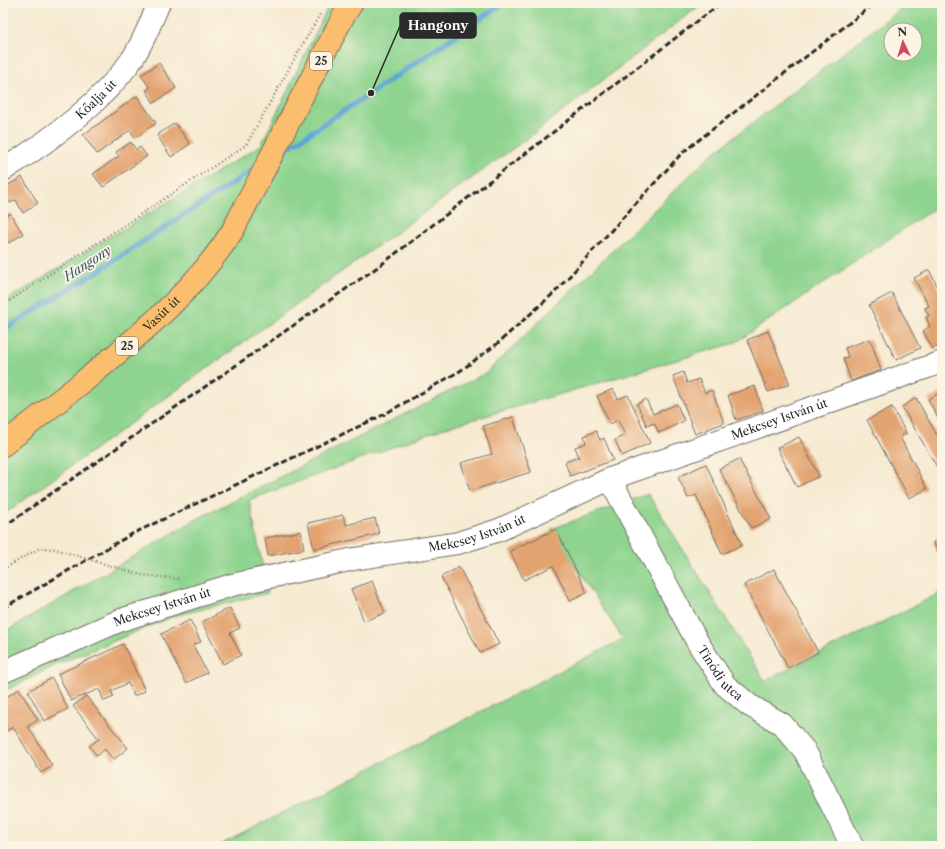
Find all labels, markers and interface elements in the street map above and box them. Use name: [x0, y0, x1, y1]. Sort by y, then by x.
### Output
callout: Hangony: [400, 13, 476, 38]
text: Hangony: [408, 17, 469, 33]
north arrow: [883, 22, 923, 62]
text: N: [897, 25, 908, 39]
road number: 25: [310, 52, 332, 70]
street label: Kőalja út: [72, 76, 120, 122]
water label: Hangony: [59, 241, 114, 285]
street label: Vasút út: [139, 292, 184, 335]
road number: 25: [116, 337, 138, 355]
street label: Mekcsey István út: [729, 395, 830, 443]
street label: Mekcsey István út: [427, 511, 528, 554]
street label: Mekcsey István út: [111, 584, 213, 629]
street label: Tinódi utca: [695, 643, 747, 704]

